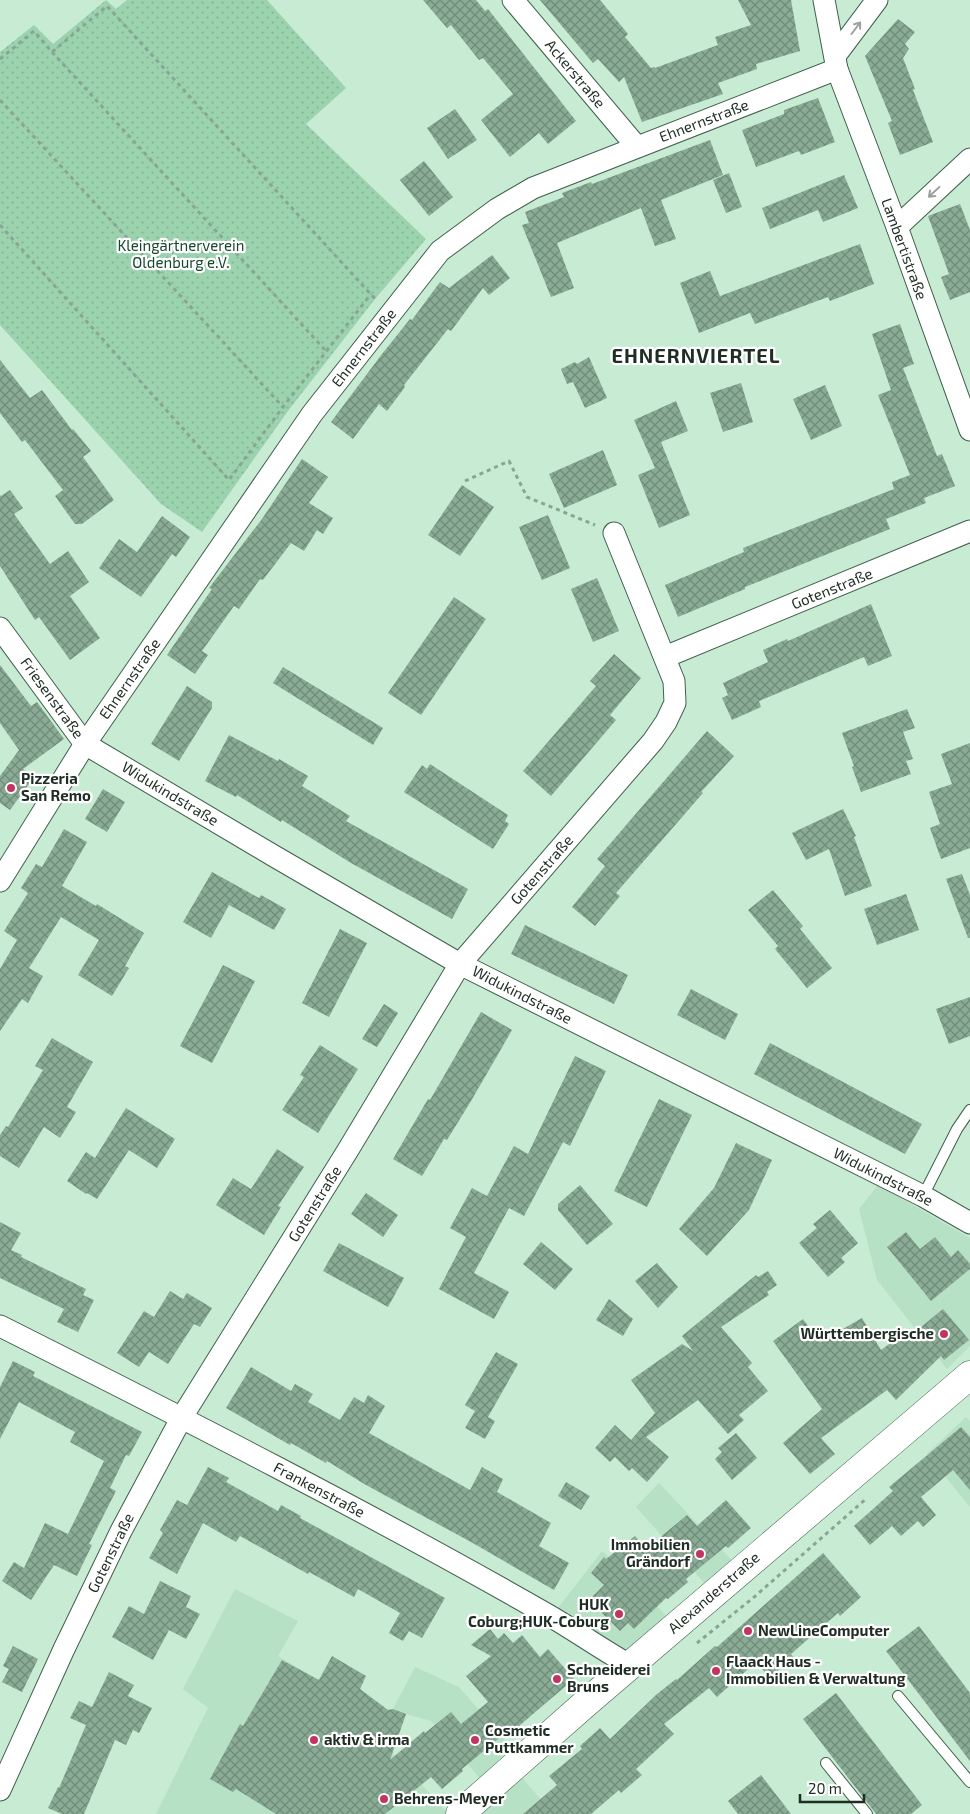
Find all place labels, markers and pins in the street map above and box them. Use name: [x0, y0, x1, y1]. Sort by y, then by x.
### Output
place label: Pizzeria San Remo: [21, 769, 91, 804]
marker: Pizzeria San Remo: [5, 782, 17, 794]
place label: Württembergische: [801, 1324, 934, 1342]
marker: Württembergische: [938, 1328, 950, 1340]
place label: Immobilien Grändorf: [611, 1535, 691, 1570]
marker: Immobilien Grändorf: [694, 1548, 706, 1560]
place label: HUK Coburg;HUK-Coburg: [468, 1595, 609, 1630]
marker: HUK Coburg;HUK-Coburg: [613, 1608, 625, 1620]
place label: NewLineComputer: [758, 1621, 890, 1639]
marker: NewLineComputer: [742, 1625, 754, 1637]
place label: Flaack Haus - Immobilien & Verwaltung: [726, 1652, 906, 1687]
place label: Schneiderei Bruns: [567, 1660, 650, 1695]
marker: Flaack Haus - Immobilien & Verwaltung: [710, 1665, 722, 1677]
marker: Schneiderei Bruns: [551, 1673, 563, 1685]
place label: Cosmetic Puttkammer: [485, 1721, 574, 1756]
place label: aktiv & irma: [324, 1730, 410, 1748]
marker: aktiv & irma: [308, 1734, 320, 1746]
marker: Cosmetic Puttkammer: [469, 1734, 481, 1746]
place label: Behrens-Meyer: [394, 1789, 505, 1808]
marker: Behrens-Meyer: [378, 1793, 390, 1805]

